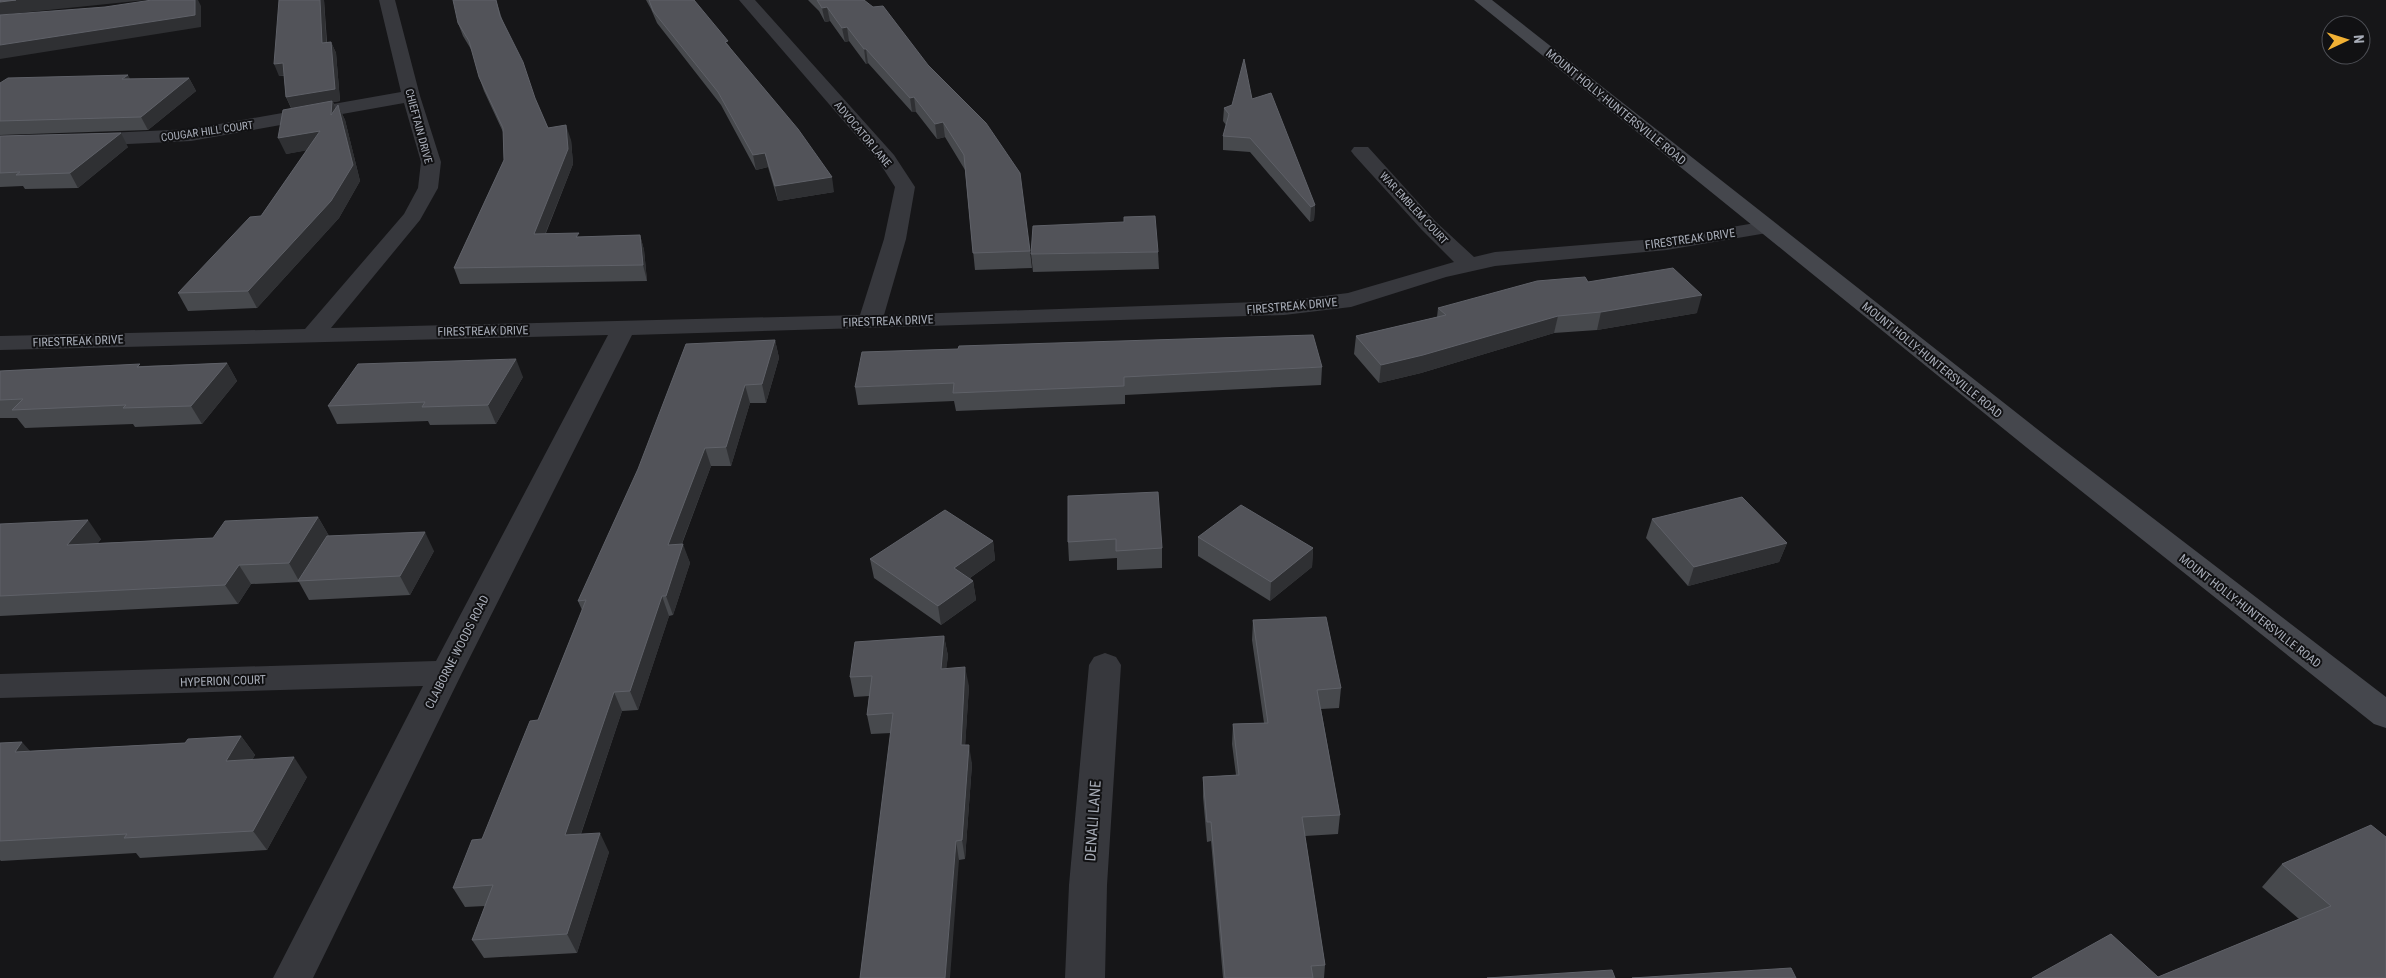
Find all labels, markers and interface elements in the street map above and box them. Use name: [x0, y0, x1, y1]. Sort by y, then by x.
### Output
north arrow: [2321, 15, 2371, 65]
text: N: [2351, 34, 2367, 44]
street label: MOUNT HOLLY-HUNTERSVILLE ROAD: [1543, 46, 1689, 168]
street label: CHIEFTAIN DRIVE: [402, 87, 435, 165]
street label: ADVOCATOR LANE: [831, 99, 894, 170]
street label: COUGAR HILL COURT: [160, 119, 254, 144]
street label: WAR EMBLEM COURT: [1377, 169, 1451, 247]
street label: FIRESTREAK DRIVE: [1644, 226, 1736, 252]
street label: FIRESTREAK DRIVE: [1246, 295, 1338, 317]
street label: MOUNT HOLLY-HUNTERSVILLE ROAD: [1859, 299, 2005, 421]
street label: FIRESTREAK DRIVE: [842, 312, 934, 330]
street label: FIRESTREAK DRIVE: [437, 323, 529, 339]
street label: FIRESTREAK DRIVE: [32, 332, 124, 350]
street label: MOUNT HOLLY-HUNTERSVILLE ROAD: [2176, 551, 2324, 671]
street label: CLAIBORNE WOODS ROAD: [422, 593, 492, 711]
street label: HYPERION COURT: [180, 673, 266, 689]
street label: DENALI LANE: [1081, 780, 1105, 862]

